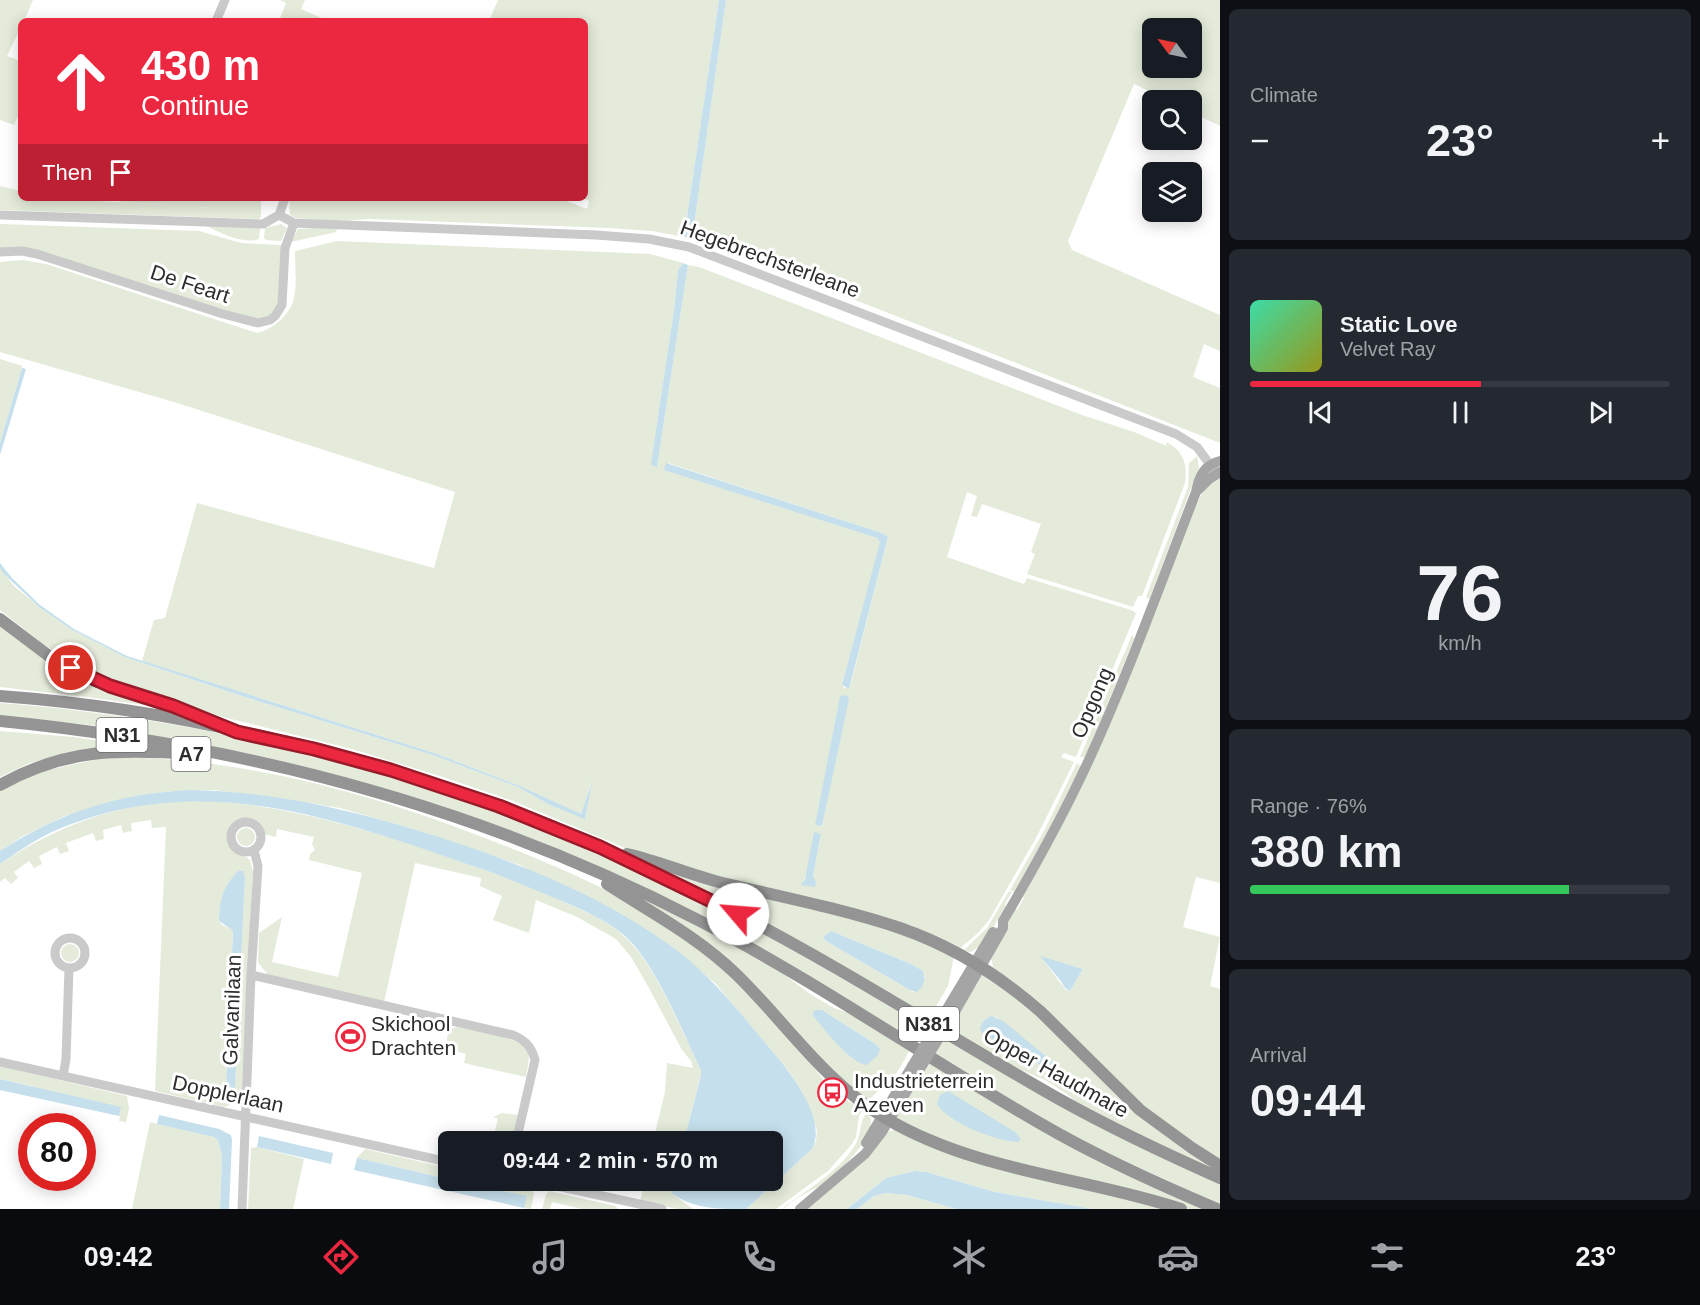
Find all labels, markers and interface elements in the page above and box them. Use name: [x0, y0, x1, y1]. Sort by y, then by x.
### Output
north arrow: [1142, 18, 1202, 78]
map controls: [1142, 18, 1202, 222]
icon: ahead: [42, 42, 120, 120]
text: 430 m: [141, 42, 260, 89]
text: Climate: [1250, 84, 1318, 106]
button: search: [1142, 90, 1202, 150]
text: Continue: [141, 91, 249, 121]
text: 23°: [1426, 115, 1494, 166]
text: −: [1250, 122, 1269, 159]
text: +: [1651, 122, 1670, 159]
icon: arrive: [104, 156, 137, 189]
text: Then: [42, 160, 92, 185]
button: layers: [1142, 162, 1202, 222]
street label: Hegebrechsterleane: [677, 215, 863, 302]
street label: De Feart: [148, 260, 233, 307]
text: Static Love: [1340, 312, 1457, 337]
text: Velvet Ray: [1340, 338, 1436, 360]
icon: previous: [1304, 396, 1337, 429]
icon: pause: [1444, 396, 1477, 429]
icon: next: [1584, 396, 1617, 429]
text: 76: [1417, 549, 1503, 637]
text: km/h: [1438, 632, 1482, 654]
pin: [45, 642, 96, 693]
icon: arrive: [54, 651, 87, 684]
street label: Opgong: [1066, 664, 1117, 742]
road number: N31: [96, 718, 148, 752]
road number: A7: [172, 737, 210, 771]
text: Range · 76%: [1250, 795, 1367, 817]
text: 380 km: [1250, 826, 1403, 877]
position arrow: [706, 882, 770, 946]
street label: Galvanilaan: [218, 954, 245, 1066]
road number: N381: [899, 1007, 959, 1041]
place label: Skichool Drachten: [371, 1012, 456, 1059]
sports icon: Skichool Drachten: [334, 1020, 366, 1052]
street label: Opper Haudmare: [980, 1023, 1133, 1122]
text: Arrival: [1250, 1044, 1307, 1066]
place label: Industrieterrein Azeven: [854, 1069, 994, 1116]
street label: Dopplerlaan: [170, 1070, 286, 1117]
text: 09:44: [1250, 1075, 1365, 1126]
bus stop icon: Industrieterrein Azeven: [817, 1077, 849, 1109]
speed limit sign: 80: [18, 1113, 96, 1191]
text: 09:44 · 2 min · 570 m: [503, 1148, 718, 1173]
icon: directions: [320, 1236, 362, 1278]
icon: music: [529, 1236, 571, 1278]
icon: phone: [738, 1236, 780, 1278]
icon: climate: [948, 1236, 990, 1278]
icon: car: [1157, 1236, 1199, 1278]
icon: filters: [1366, 1236, 1408, 1278]
text: 09:42: [84, 1242, 153, 1272]
text: 23°: [1575, 1242, 1616, 1272]

